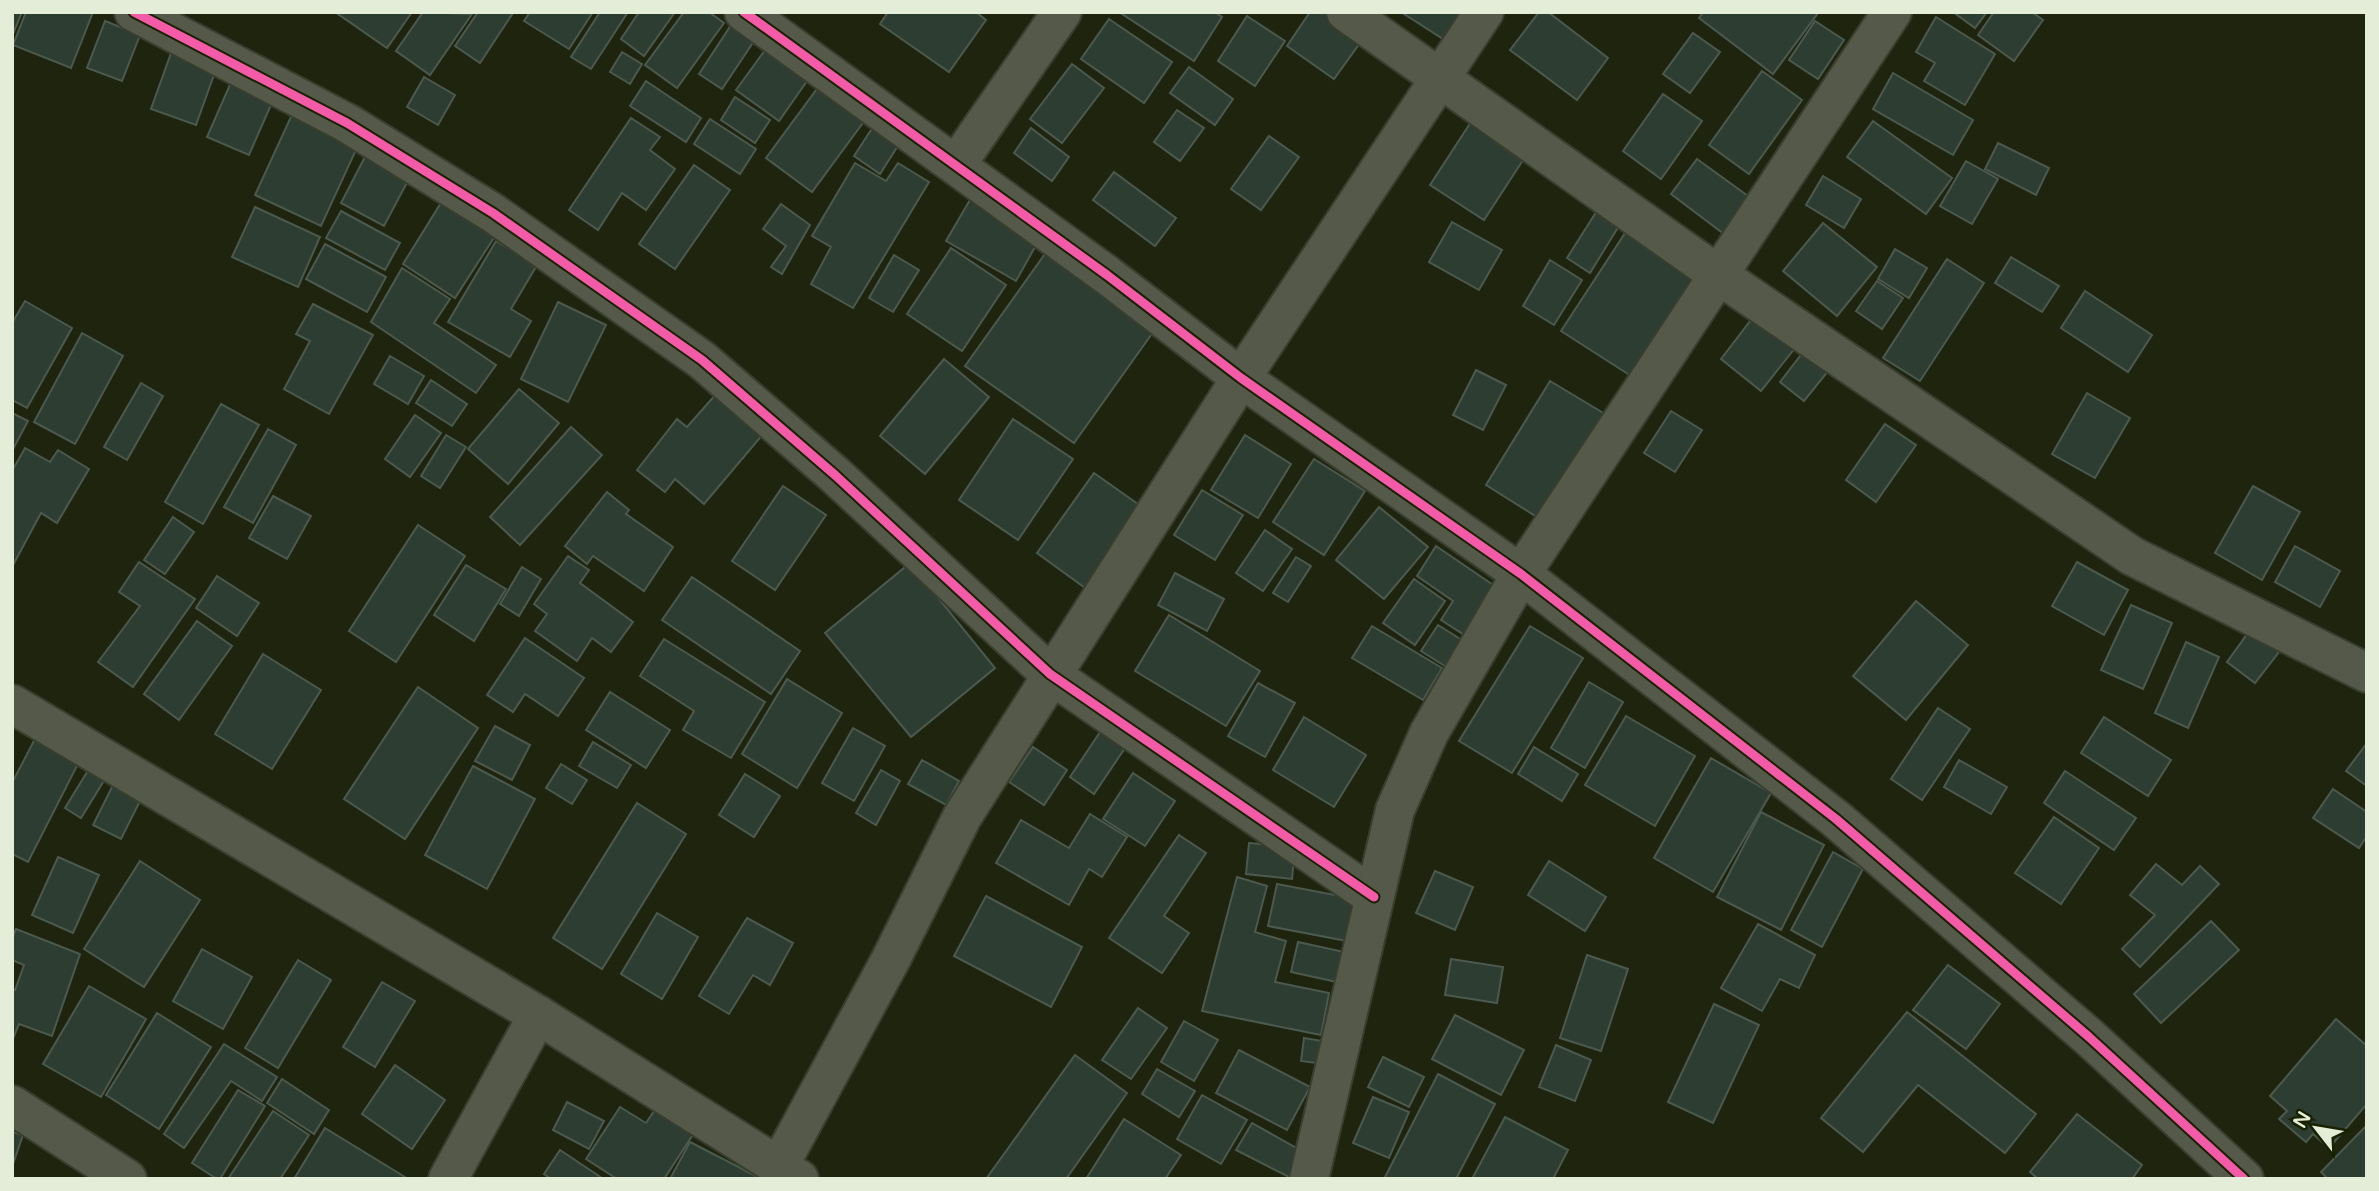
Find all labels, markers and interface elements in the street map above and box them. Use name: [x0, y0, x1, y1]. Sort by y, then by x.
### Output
north arrow: [2281, 1093, 2351, 1163]
text: N: [2289, 1108, 2316, 1132]

